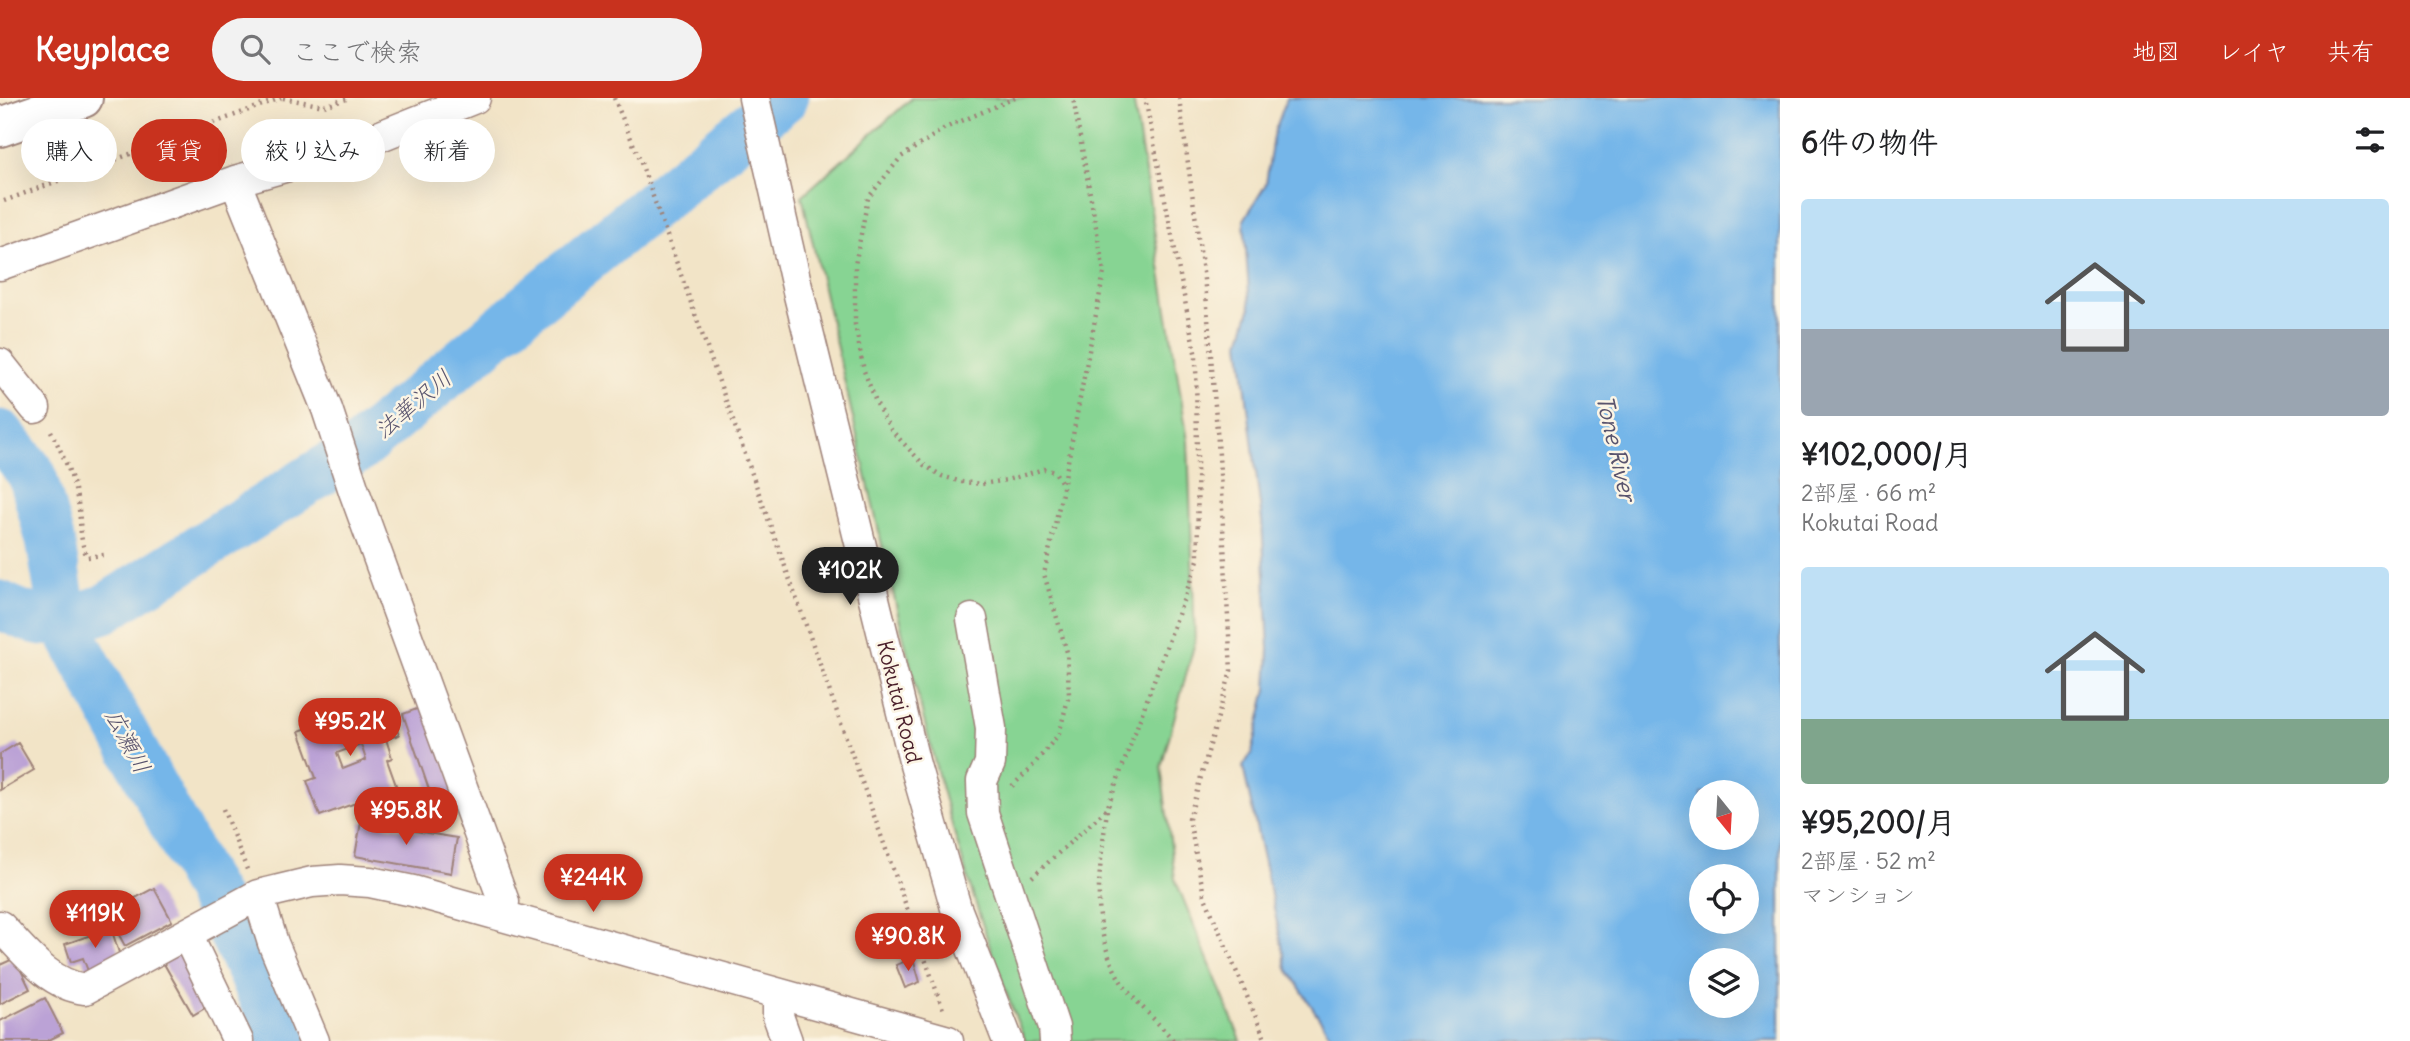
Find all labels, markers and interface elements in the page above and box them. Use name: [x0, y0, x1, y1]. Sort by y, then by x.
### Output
search box: [212, 18, 702, 81]
text: Keyplace: [35, 28, 170, 70]
icon: search: [236, 30, 274, 68]
text: ここで検索: [292, 35, 422, 68]
text: 地図: [2132, 36, 2180, 66]
text: レイヤ: [2218, 36, 2289, 66]
text: 共有: [2327, 36, 2375, 66]
chip: 購入: [21, 119, 117, 182]
chip: 賃貸: [131, 119, 227, 182]
chip: 絞り込み: [241, 119, 385, 182]
chip: 新着: [399, 119, 495, 182]
icon: filters: [2351, 121, 2389, 159]
text: 6件の物件: [1801, 123, 1938, 161]
icon: home: [2032, 244, 2158, 370]
water label: 法華沢川: [368, 363, 457, 444]
water label: Tone River: [1590, 392, 1643, 506]
text: ¥102,000/月: [1801, 435, 1973, 473]
text: 2部屋 · 66 m²: [1801, 478, 1936, 507]
text: Kokutai Road: [1801, 508, 1939, 537]
pin: ¥102K: [801, 547, 899, 607]
text: ¥102K: [818, 555, 882, 584]
icon: home: [2032, 613, 2158, 739]
street label: Kokutai Road: [871, 638, 928, 766]
pin: ¥95.2K: [293, 698, 407, 758]
water label: 広瀬川: [99, 703, 157, 778]
text: ¥95.2K: [314, 706, 386, 735]
north arrow: [1689, 780, 1759, 850]
map controls: [1689, 780, 1759, 1018]
pin: ¥95.8K: [349, 788, 463, 847]
text: ¥95.8K: [370, 795, 442, 824]
text: ¥95,200/月: [1801, 803, 1956, 841]
text: 2部屋 · 52 m²: [1801, 846, 1936, 875]
pin: ¥244K: [544, 854, 642, 914]
text: ¥244K: [560, 862, 626, 891]
button: locate: [1689, 864, 1759, 934]
text: マンション: [1801, 880, 1915, 909]
pin: ¥119K: [46, 890, 144, 950]
text: ¥119K: [65, 898, 125, 927]
pin: ¥90.8K: [851, 914, 965, 973]
text: ¥90.8K: [871, 921, 945, 950]
button: layers: [1689, 948, 1759, 1018]

